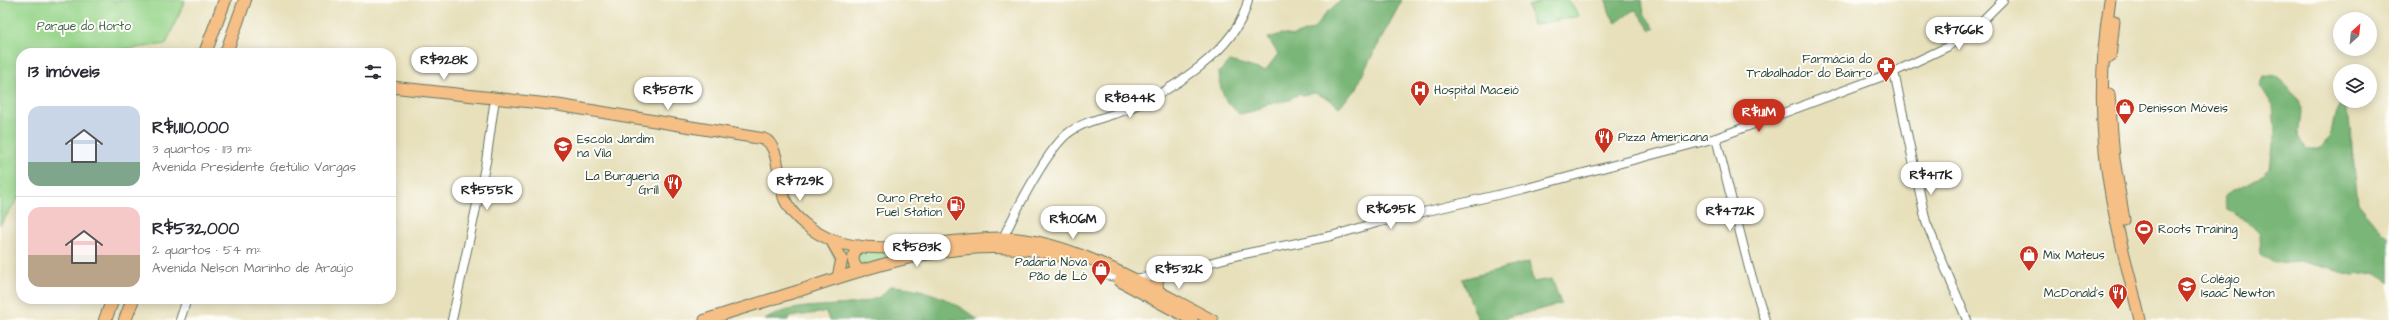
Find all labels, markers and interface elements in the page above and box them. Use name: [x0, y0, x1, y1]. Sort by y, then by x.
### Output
north arrow: [2333, 12, 2377, 56]
map controls: [2333, 12, 2377, 108]
pin: R$766K: [1926, 17, 1992, 51]
park label: Parque do Horto: [37, 18, 131, 35]
text: R$766K: [1935, 21, 1983, 39]
pin: R$928K: [411, 47, 477, 81]
text: R$928K: [420, 51, 468, 69]
place label: Farmácia do Trabalhador do Bairro: [1747, 51, 1872, 82]
pharmacy icon: Farmácia do Trabalhador do Bairro: [1875, 55, 1897, 83]
text: 13 imóveis: [28, 60, 100, 84]
icon: filters: [362, 61, 384, 83]
button: layers: [2333, 64, 2377, 108]
pin: R$587K: [635, 77, 701, 111]
hospital icon: Hospital Maceió: [1409, 79, 1431, 107]
text: R$587K: [643, 81, 693, 99]
place label: Hospital Maceió: [1434, 82, 1519, 99]
pin: R$844K: [1097, 85, 1163, 119]
text: R$844K: [1105, 89, 1155, 107]
shop icon: Denisson Móveis: [2114, 97, 2136, 125]
pin: R$1.11M: [1722, 99, 1796, 133]
place label: Denisson Móveis: [2139, 100, 2228, 117]
text: R$1.11M: [1742, 103, 1776, 121]
text: R$1,110,000: [152, 116, 229, 140]
icon: home: [60, 122, 108, 170]
restaurant icon: Pizza Americana: [1593, 126, 1615, 154]
place label: Pizza Americana: [1618, 129, 1708, 146]
place label: Escola Jardim na Vila: [577, 131, 654, 162]
school or university icon: Escola Jardim na Vila: [552, 135, 574, 163]
text: 3 quartos · 113 m²: [152, 140, 252, 158]
text: Avenida Presidente Getúlio Vargas: [152, 158, 356, 176]
pin: R$417K: [1898, 162, 1964, 196]
text: R$417K: [1910, 166, 1952, 184]
place label: La Burgueria Grill: [585, 168, 659, 199]
pin: R$729K: [767, 168, 833, 202]
restaurant icon: La Burgueria Grill: [662, 172, 684, 200]
text: R$729K: [776, 172, 824, 190]
pin: R$555K: [454, 177, 520, 211]
text: R$555K: [461, 181, 513, 199]
place label: Ouro Preto Fuel Station: [876, 190, 942, 221]
fuel station icon: Ouro Preto Fuel Station: [945, 194, 967, 222]
pin: R$695K: [1358, 196, 1424, 230]
pin: R$472K: [1697, 198, 1763, 232]
text: R$695K: [1366, 200, 1416, 218]
text: R$472K: [1706, 202, 1754, 220]
pin: R$1.06M: [1036, 206, 1110, 240]
text: R$1.06M: [1049, 210, 1097, 228]
text: R$532,000: [152, 217, 239, 241]
sports icon: Roots Training: [2133, 218, 2155, 246]
place label: Roots Training: [2158, 221, 2238, 239]
icon: home: [60, 223, 108, 271]
pin: R$583K: [884, 234, 950, 268]
text: R$583K: [893, 238, 941, 256]
text: 2 quartos · 54 m²: [152, 241, 261, 259]
shop icon: Mix Mateus: [2018, 244, 2040, 272]
place label: Mix Mateus: [2043, 247, 2105, 264]
place label: Padaria Nova Pão de Ló: [1015, 254, 1087, 285]
pin: R$532K: [1146, 256, 1212, 290]
shop icon: Padaria Nova Pão de Ló: [1090, 258, 1112, 286]
text: Avenida Nelson Marinho de Araújo: [152, 259, 353, 277]
text: R$532K: [1155, 260, 1203, 278]
place label: Colégio Isaac Newton: [2201, 271, 2275, 302]
school or university icon: Colégio Isaac Newton: [2176, 275, 2198, 303]
restaurant icon: McDonald's: [2107, 282, 2129, 310]
place label: McDonald's: [2044, 285, 2104, 302]

